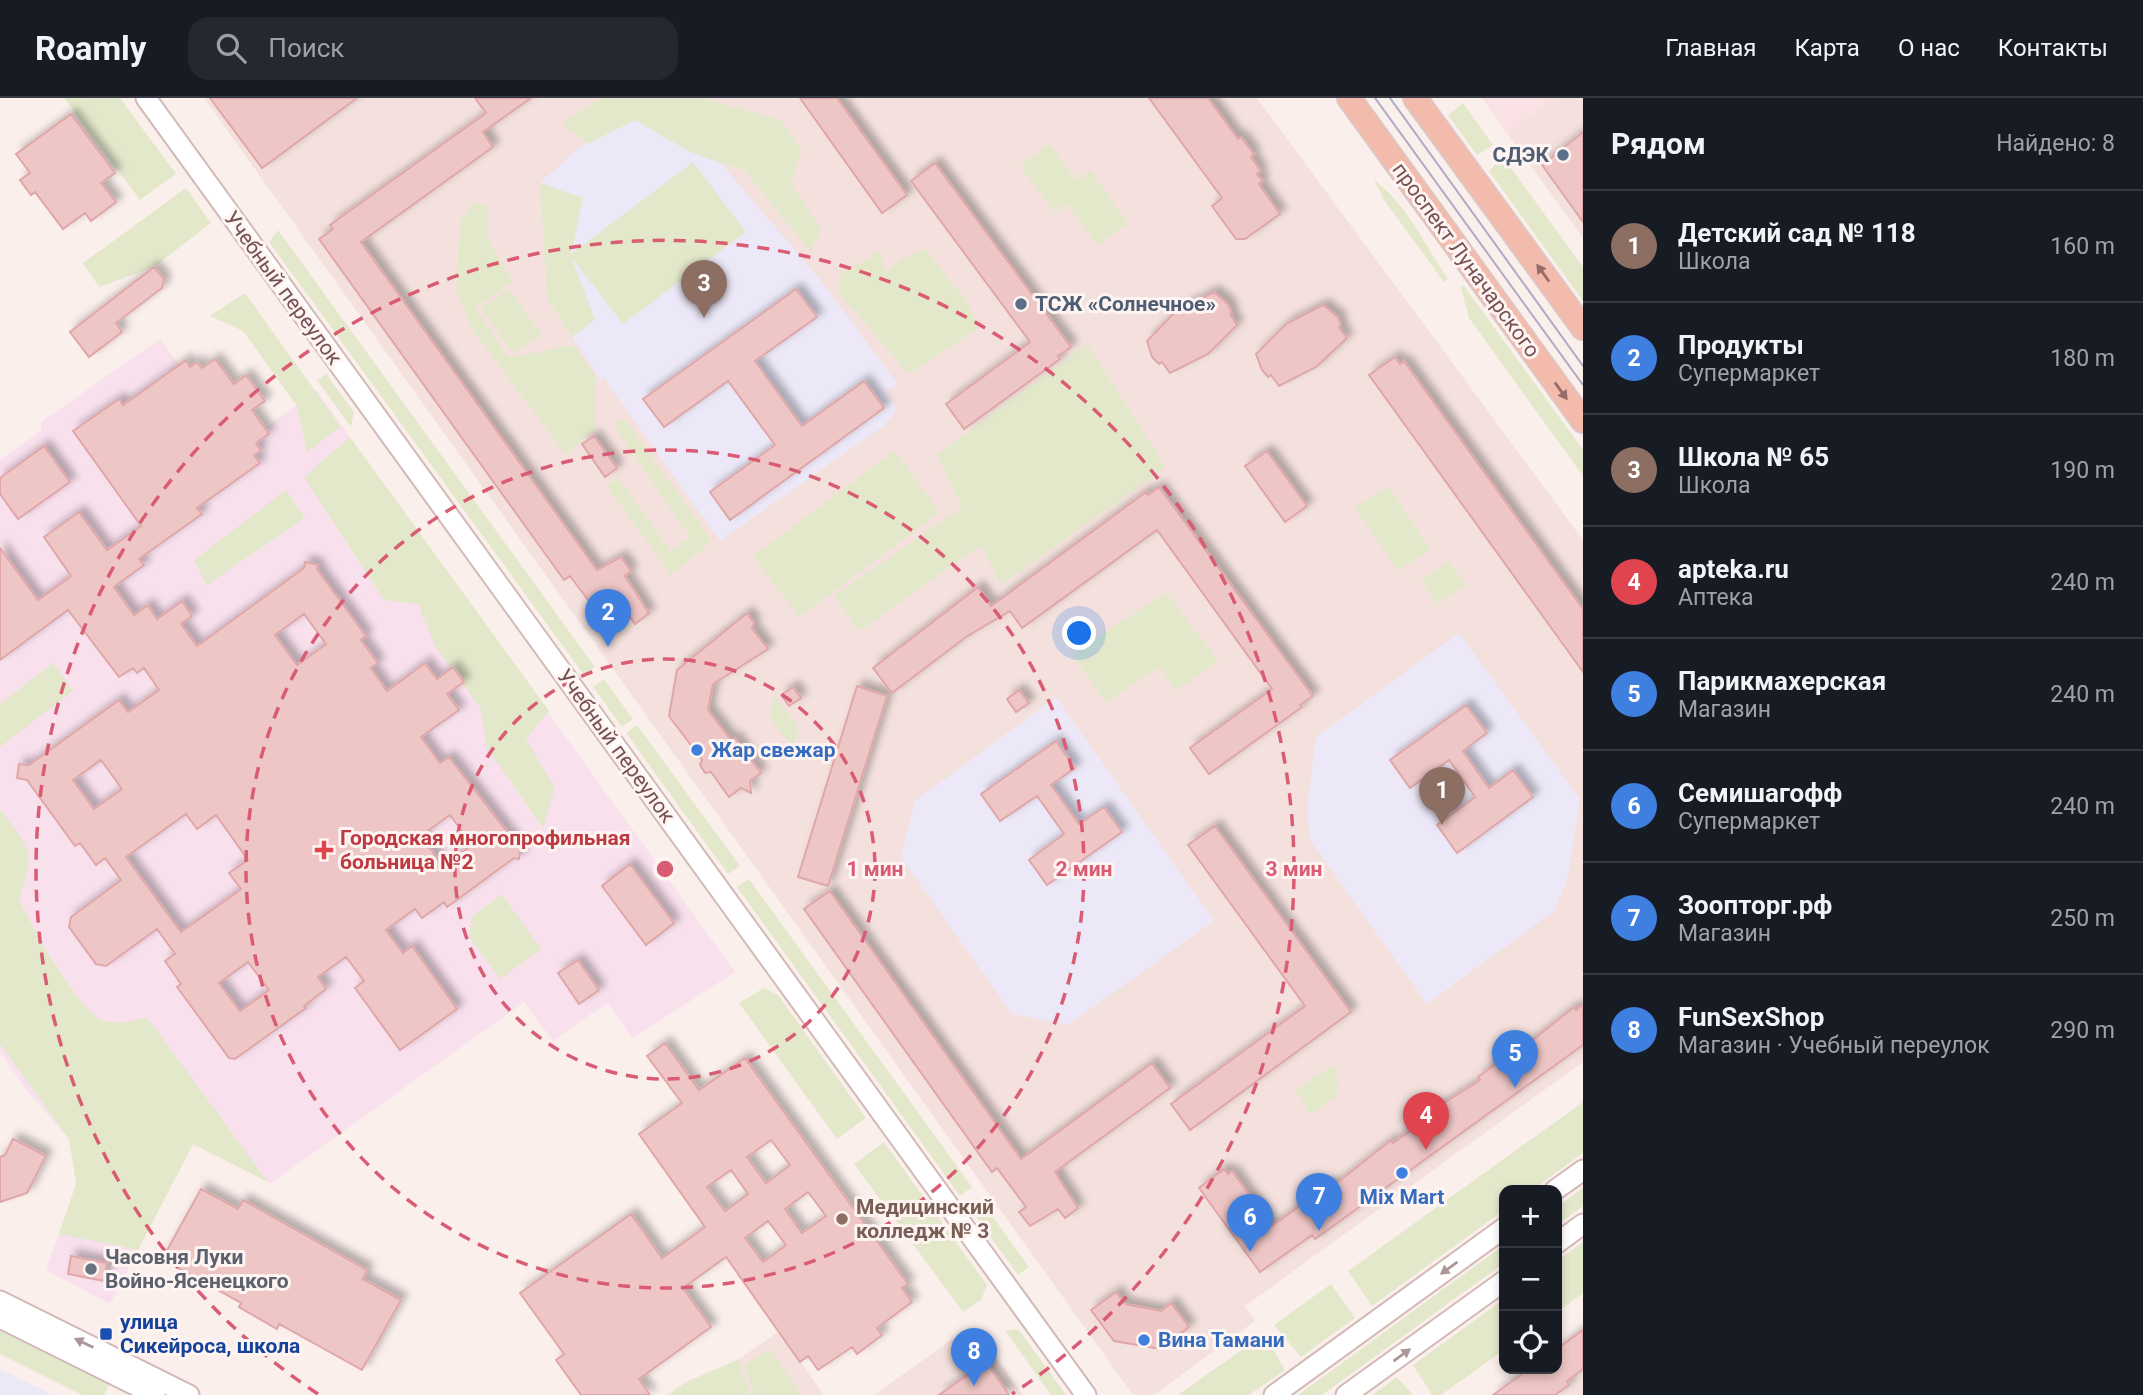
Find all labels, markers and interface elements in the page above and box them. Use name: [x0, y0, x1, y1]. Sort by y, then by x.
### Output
search box: [188, 17, 678, 80]
text: Roamly: [35, 29, 146, 68]
icon: search: [212, 29, 250, 67]
text: Поиск: [268, 33, 344, 63]
text: Главная: [1665, 34, 1756, 62]
text: Карта: [1794, 34, 1860, 62]
text: О нас: [1898, 34, 1960, 62]
text: Контакты: [1998, 34, 2108, 62]
text: Рядом: [1611, 126, 1706, 161]
text: Найдено: 8: [1996, 130, 2115, 157]
place label: СДЭК: [1492, 143, 1549, 167]
marker: СДЭК: [1555, 147, 1571, 163]
street label: проспект Луначарского: [1387, 158, 1545, 362]
street label: Учебный переулок: [219, 207, 347, 370]
text: Детский сад № 118: [1678, 218, 1916, 248]
text: 1: [1627, 233, 1641, 260]
text: 160 m: [2050, 233, 2115, 260]
text: Школа: [1678, 248, 1751, 275]
pin: 3: [681, 260, 727, 318]
one-way arrow: [1536, 264, 1550, 282]
place label: ТСЖ «Солнечное»: [1035, 292, 1216, 316]
marker: ТСЖ «Солнечное»: [1013, 296, 1029, 312]
text: Продукты: [1678, 330, 1804, 360]
text: 2: [1627, 345, 1641, 372]
text: 180 m: [2050, 345, 2115, 372]
text: Супермаркет: [1678, 360, 1820, 387]
one-way arrow: [1554, 382, 1568, 400]
text: Школа № 65: [1678, 442, 1829, 472]
text: 3: [1627, 457, 1641, 484]
text: 190 m: [2050, 457, 2115, 484]
text: Школа: [1678, 472, 1751, 499]
text: apteka.ru: [1678, 554, 1789, 584]
text: 4: [1627, 569, 1641, 596]
text: 240 m: [2050, 569, 2115, 596]
text: Аптека: [1678, 584, 1754, 611]
pin: 2: [585, 589, 631, 647]
your location: [1062, 616, 1096, 650]
street label: Учебный переулок: [552, 665, 680, 828]
text: Парикмахерская: [1678, 666, 1886, 696]
text: 5: [1627, 681, 1641, 708]
text: 240 m: [2050, 681, 2115, 708]
text: Магазин: [1678, 696, 1771, 723]
place label: Жар свежар: [711, 738, 836, 762]
marker: Жар свежар: [689, 742, 705, 758]
pin: 1: [1419, 767, 1465, 825]
text: Семишагофф: [1678, 778, 1842, 808]
text: 6: [1627, 793, 1641, 820]
text: 240 m: [2050, 793, 2115, 820]
text: Супермаркет: [1678, 808, 1820, 835]
place label: Городская многопрофильная больница №2: [340, 826, 630, 874]
marker: Городская многопрофильная больница №2: [314, 840, 334, 860]
centre of rings: [653, 857, 677, 881]
text: 1 мин: [847, 857, 904, 881]
text: 2 мин: [1056, 857, 1113, 881]
text: 3 мин: [1266, 857, 1323, 881]
text: Зоопторг.рф: [1678, 890, 1832, 920]
text: 7: [1627, 905, 1641, 932]
text: 250 m: [2050, 905, 2115, 932]
text: Магазин: [1678, 920, 1771, 947]
text: FunSexShop: [1678, 1002, 1824, 1032]
text: 8: [1627, 1017, 1641, 1044]
text: 290 m: [2050, 1017, 2115, 1044]
pin: 5: [1492, 1030, 1538, 1088]
text: Магазин · Учебный переулок: [1678, 1032, 1990, 1059]
pin: 4: [1403, 1092, 1449, 1150]
marker: Mix Mart: [1394, 1165, 1410, 1181]
pin: 7: [1296, 1173, 1342, 1231]
place label: Mix Mart: [1360, 1185, 1444, 1209]
map controls: [1499, 1185, 1562, 1374]
button: +: [1499, 1185, 1562, 1248]
pin: 6: [1227, 1194, 1273, 1252]
place label: Медицинский колледж № 3: [856, 1195, 994, 1243]
marker: Медицинский колледж № 3: [834, 1211, 850, 1227]
place label: Часовня Луки Войно-Ясенецкого: [105, 1245, 289, 1293]
button: −: [1499, 1248, 1562, 1311]
marker: Часовня Луки Войно-Ясенецкого: [83, 1261, 99, 1277]
one-way arrow: [1440, 1261, 1458, 1275]
place label: улица Сикейроса, школа: [120, 1310, 300, 1358]
button: locate: [1499, 1311, 1562, 1374]
marker: улица Сикейроса, школа: [98, 1326, 114, 1342]
pin: 8: [951, 1328, 997, 1386]
place label: Вина Тамани: [1158, 1328, 1285, 1352]
marker: Вина Тамани: [1136, 1332, 1152, 1348]
one-way arrow: [74, 1337, 94, 1348]
one-way arrow: [1393, 1348, 1411, 1362]

